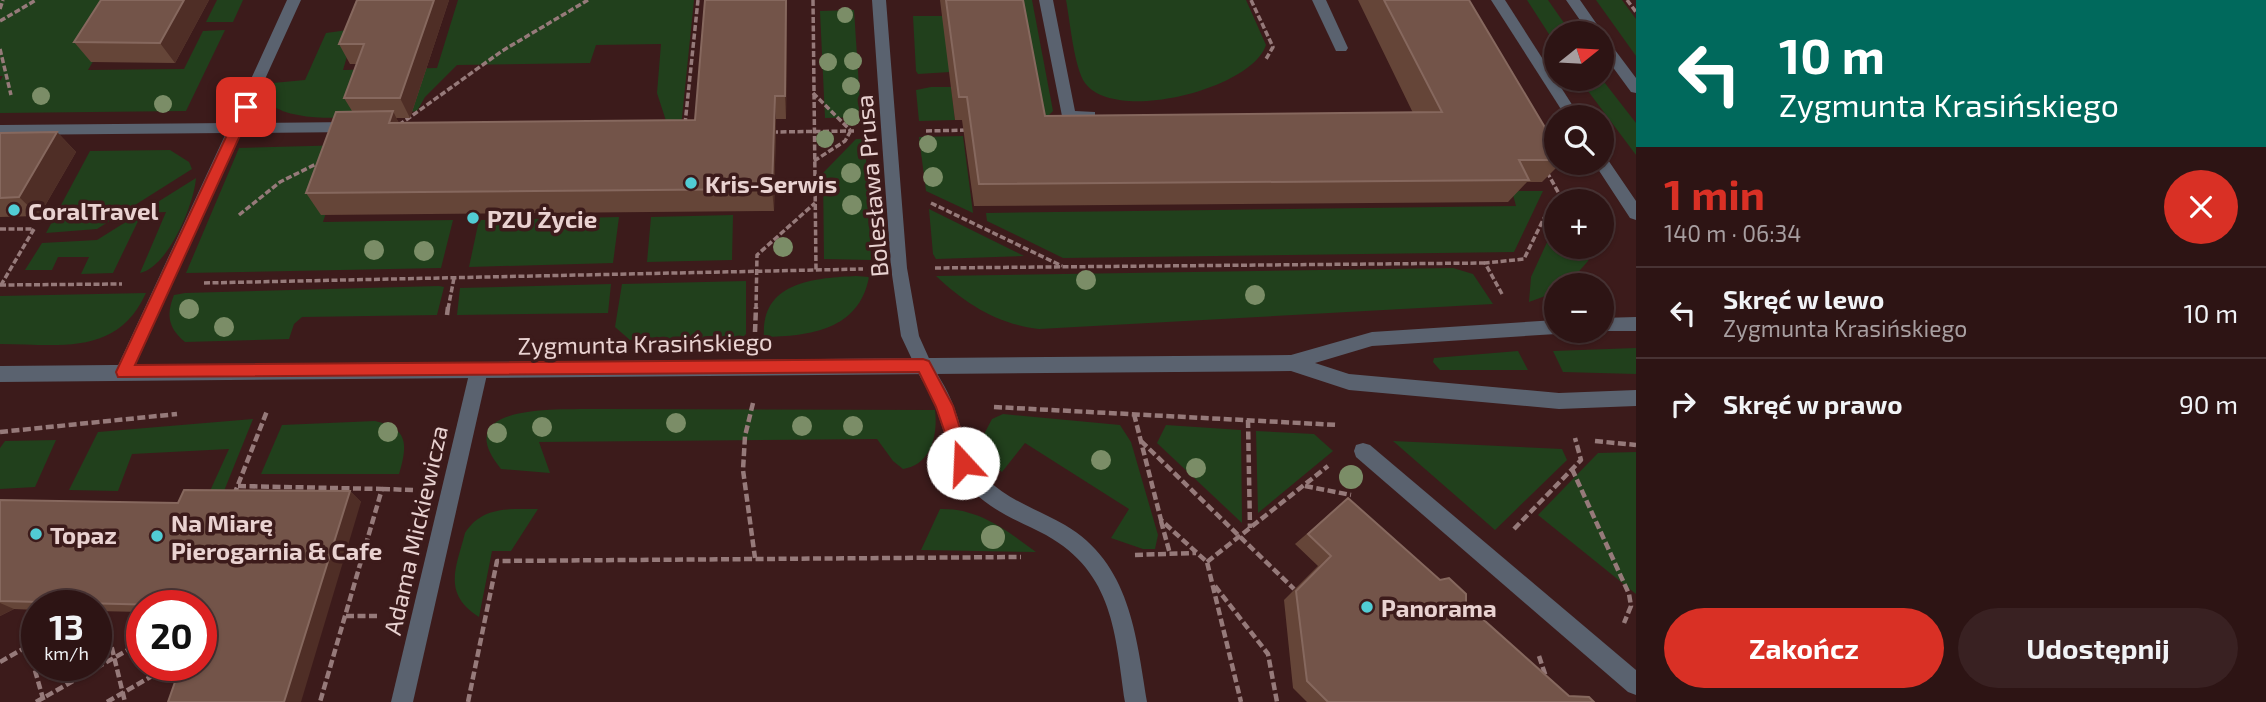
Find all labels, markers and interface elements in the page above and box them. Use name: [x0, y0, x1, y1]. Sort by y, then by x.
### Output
north arrow: [1544, 21, 1614, 91]
map controls: [1544, 21, 1614, 343]
text: 10 m: [1779, 25, 1885, 84]
icon: left: [1664, 28, 1755, 119]
pin: [216, 77, 276, 137]
text: Zygmunta Krasińskiego: [1779, 85, 2119, 123]
icon: arrive: [227, 88, 265, 126]
street label: Bolesława Prusa: [849, 94, 893, 278]
button: search: [1544, 105, 1614, 175]
text: 1 min: [1664, 168, 1765, 218]
place label: Kris-Serwis: [705, 169, 837, 198]
button: close: [2164, 170, 2238, 244]
marker: Kris-Serwis: [683, 175, 699, 191]
button: +: [1544, 189, 1614, 259]
place label: CoralTravel: [28, 196, 158, 225]
marker: CoralTravel: [6, 202, 22, 218]
place label: PZU Życie: [487, 204, 597, 233]
marker: PZU Życie: [465, 210, 481, 226]
text: 140 m · 06:34: [1664, 219, 1802, 247]
button: −: [1544, 273, 1614, 343]
text: Skręć w lewo: [1723, 283, 1884, 314]
icon: left: [1664, 294, 1702, 332]
text: 10 m: [2183, 297, 2238, 328]
text: Zygmunta Krasińskiego: [1723, 314, 1967, 342]
street label: Zygmunta Krasińskiego: [517, 326, 773, 360]
icon: right: [1664, 385, 1702, 423]
text: Skręć w prawo: [1723, 388, 1903, 419]
text: 90 m: [2179, 388, 2238, 419]
street label: Adama Mickiewicza: [377, 422, 453, 638]
position arrow: [926, 426, 1000, 500]
place label: Na Miarę Pierogarnia & Cafe: [171, 508, 382, 565]
place label: Topaz: [50, 520, 117, 549]
marker: Topaz: [28, 526, 44, 542]
marker: Na Miarę Pierogarnia & Cafe: [149, 528, 165, 544]
speed limit sign: 20: [126, 590, 217, 681]
place label: Panorama: [1381, 593, 1497, 622]
marker: Panorama: [1359, 599, 1375, 615]
text: 13: [49, 605, 84, 647]
button: Zakończ: [1664, 608, 1944, 688]
button: Udostępnij: [1958, 608, 2238, 688]
text: km/h: [44, 642, 89, 664]

